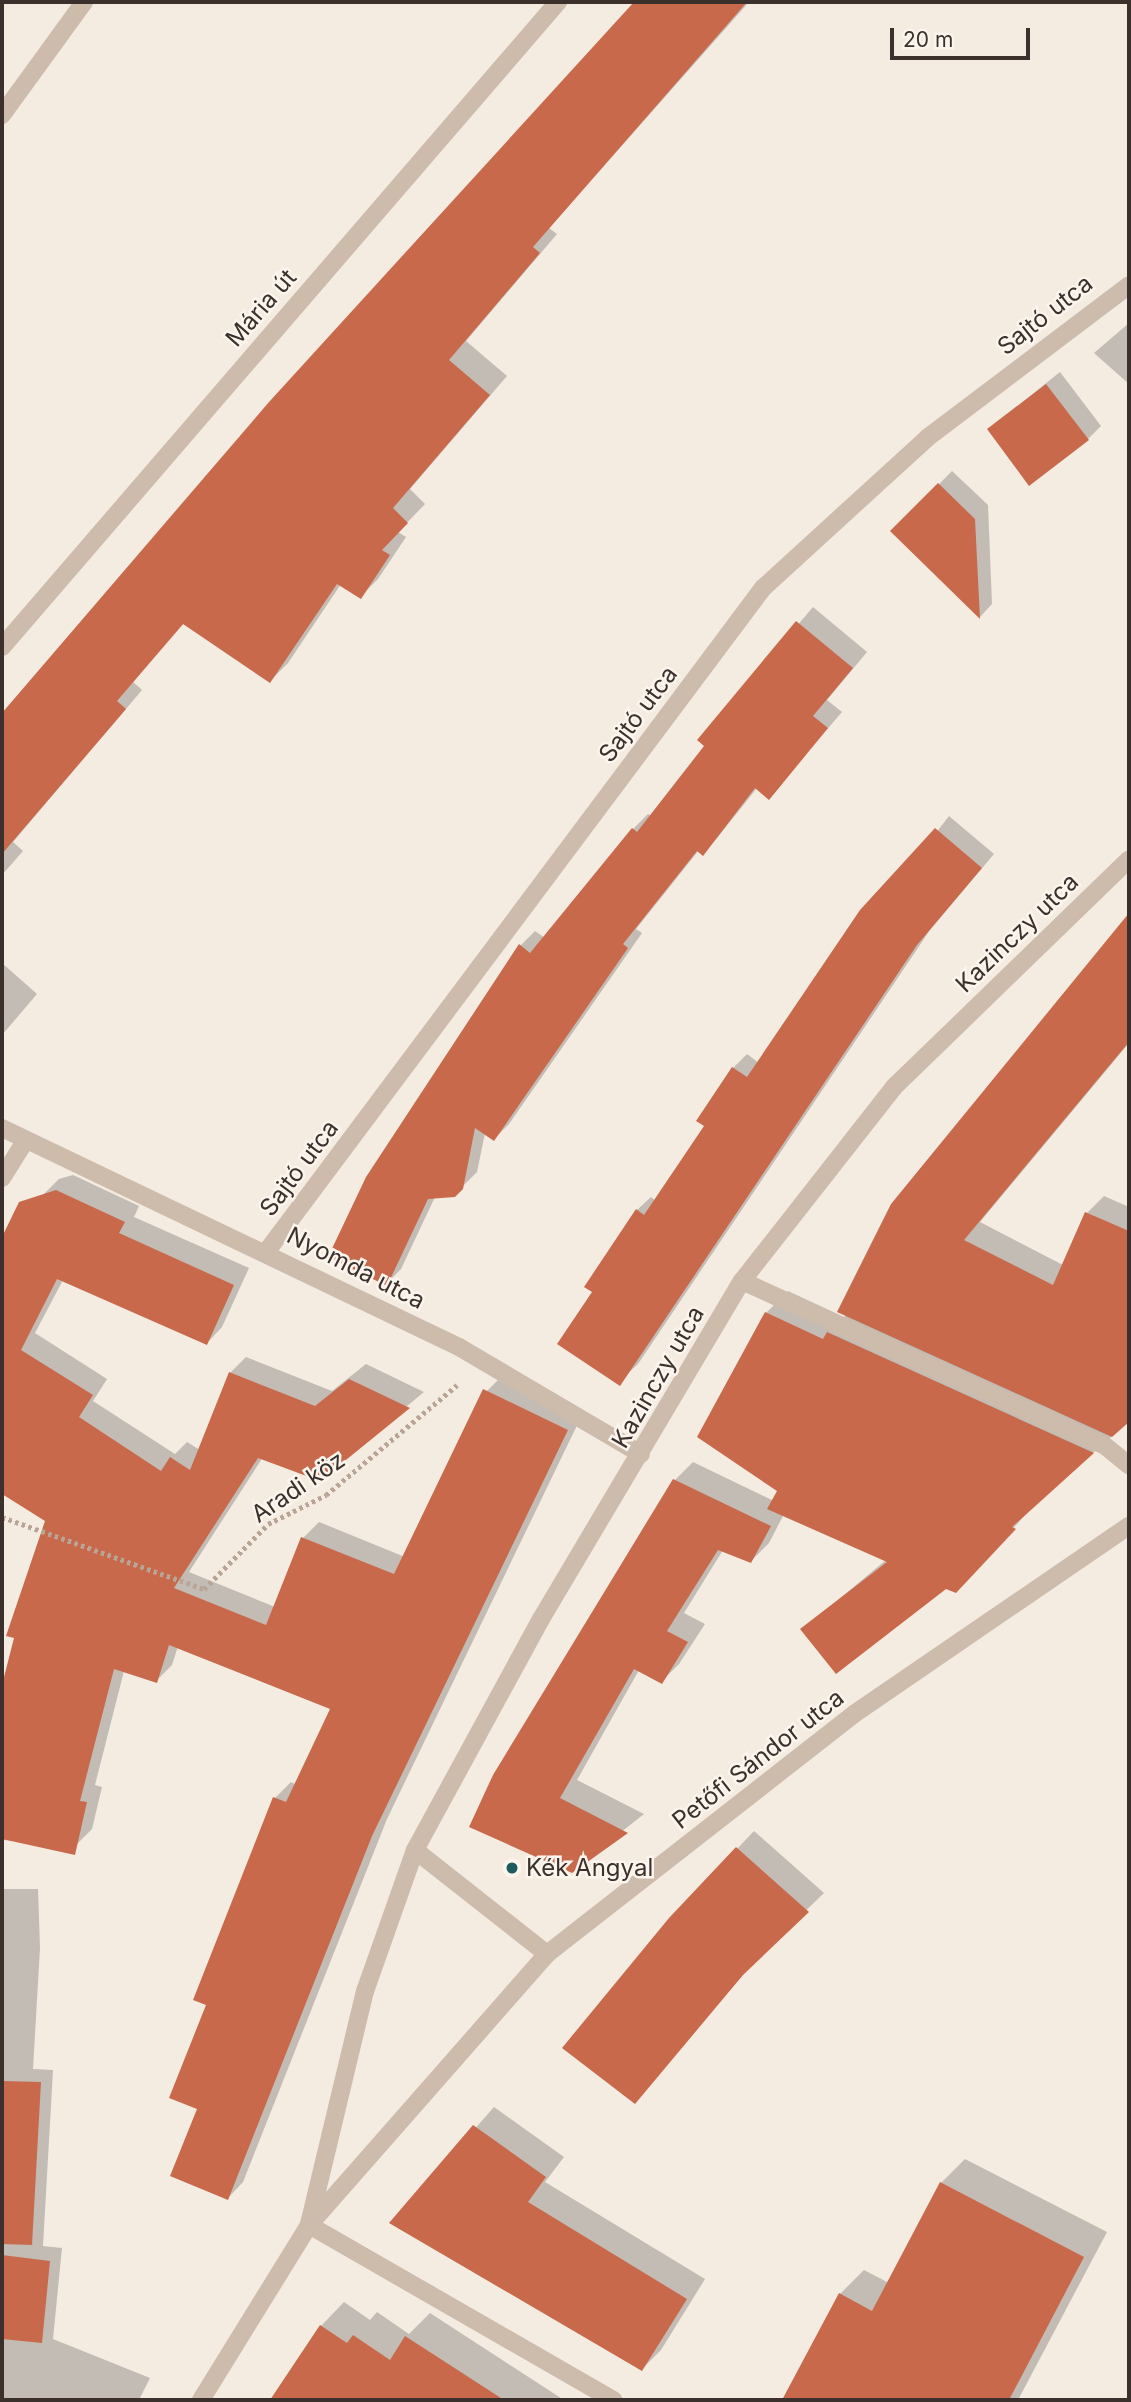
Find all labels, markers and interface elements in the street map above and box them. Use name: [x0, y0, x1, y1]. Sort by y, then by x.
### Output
scale bar: [893, 14, 1033, 58]
text: 20 m: [903, 27, 953, 52]
street label: Mária út: [220, 264, 302, 352]
street label: Sajtó utca: [992, 269, 1098, 361]
street label: Sajtó utca: [593, 660, 683, 768]
street label: Kazinczy utca: [950, 867, 1084, 999]
street label: Sajtó utca: [254, 1114, 344, 1222]
street label: Nyomda utca: [282, 1221, 430, 1315]
street label: Kazinczy utca: [606, 1301, 710, 1453]
street label: Aradi köz: [246, 1445, 350, 1529]
street label: Petőfi Sándor utca: [666, 1683, 850, 1835]
place label: Kék Angyal: [526, 1854, 653, 1882]
marker: Kék Angyal: [504, 1860, 520, 1876]

